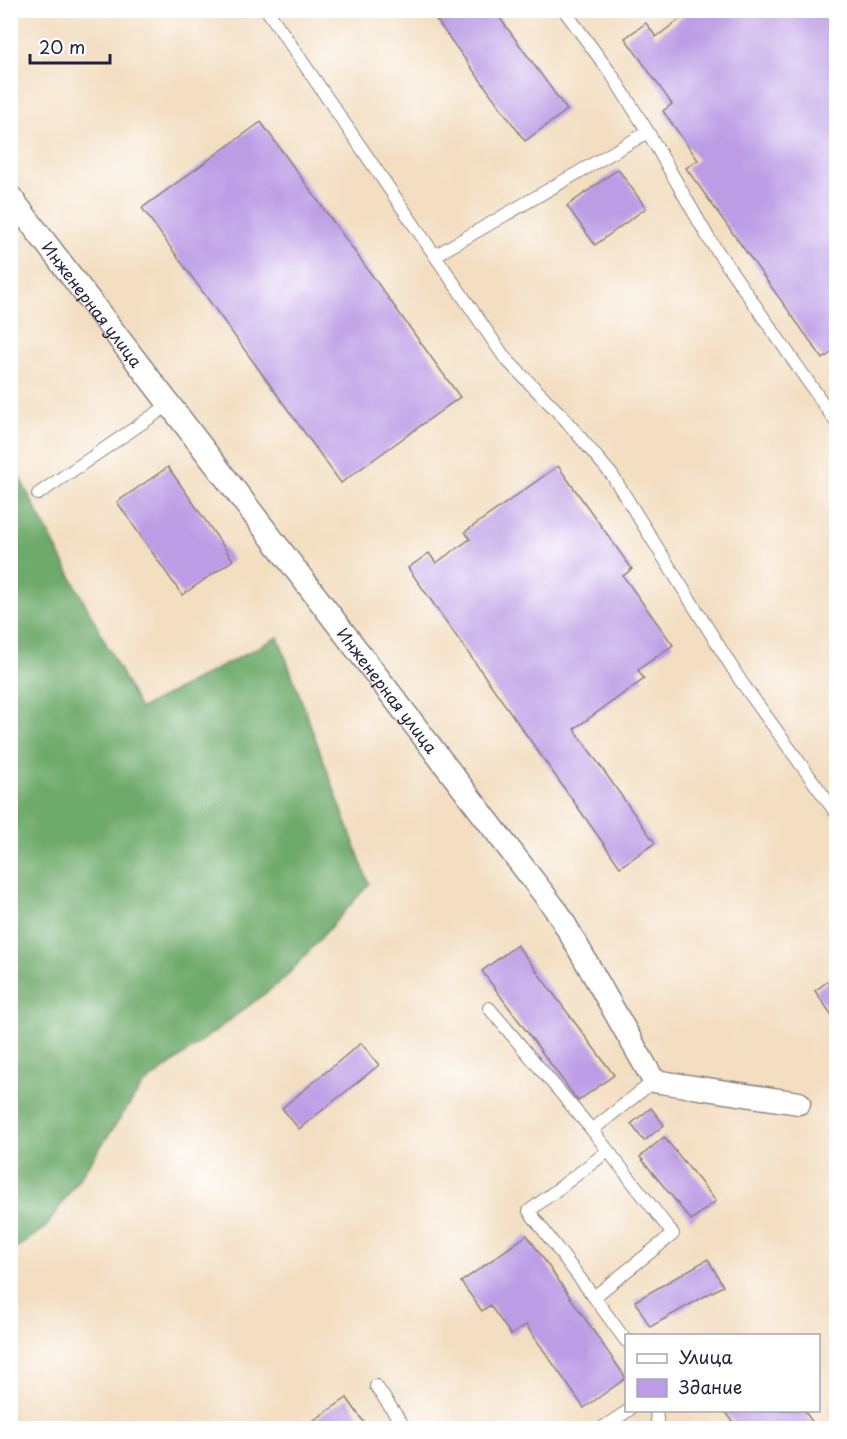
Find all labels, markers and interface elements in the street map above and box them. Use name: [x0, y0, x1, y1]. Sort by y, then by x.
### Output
scale bar: [30, 27, 110, 65]
text: 20 m: [39, 33, 85, 60]
street label: Инженерная улица: [37, 236, 149, 372]
street label: Инженерная улица: [332, 622, 444, 758]
legend: [625, 1334, 820, 1412]
text: Улица: [679, 1343, 733, 1370]
text: Здание: [679, 1373, 742, 1400]

